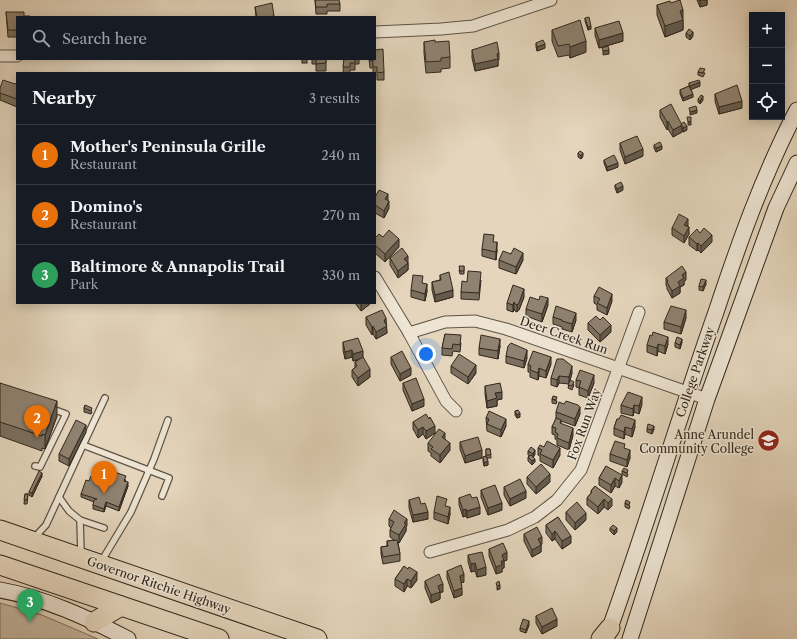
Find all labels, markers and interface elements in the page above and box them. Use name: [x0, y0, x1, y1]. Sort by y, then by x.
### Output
map controls: [749, 12, 785, 120]
button: +: [749, 12, 785, 48]
search box: [16, 16, 376, 60]
icon: search: [30, 27, 52, 49]
text: Search here: [62, 29, 147, 48]
button: −: [749, 48, 785, 84]
button: locate: [749, 84, 785, 120]
text: Nearby: [32, 88, 96, 108]
text: 3 results: [309, 90, 360, 106]
text: Mother's Peninsula Grille: [70, 137, 266, 156]
text: 1: [42, 147, 48, 163]
text: 240 m: [321, 147, 360, 163]
text: Restaurant: [70, 156, 137, 172]
text: Domino's: [70, 197, 143, 216]
text: 2: [41, 207, 49, 223]
text: 270 m: [322, 207, 360, 223]
text: Restaurant: [70, 216, 137, 232]
text: Baltimore & Annapolis Trail: [70, 257, 285, 276]
text: 3: [41, 267, 49, 283]
text: 330 m: [322, 267, 360, 283]
text: Park: [70, 276, 98, 292]
street label: Deer Creek Run: [518, 313, 611, 357]
street label: College Parkway: [672, 324, 718, 419]
your location: [416, 344, 436, 364]
street label: Fox Run Way: [564, 386, 604, 462]
pin: 2: [24, 405, 50, 438]
place label: Anne Arundel Community College: [639, 427, 754, 456]
school or university icon: Anne Arundel Community College: [756, 428, 782, 454]
pin: 1: [91, 461, 117, 494]
street label: Governor Ritchie Highway: [85, 553, 233, 617]
pin: 3: [17, 589, 43, 622]

